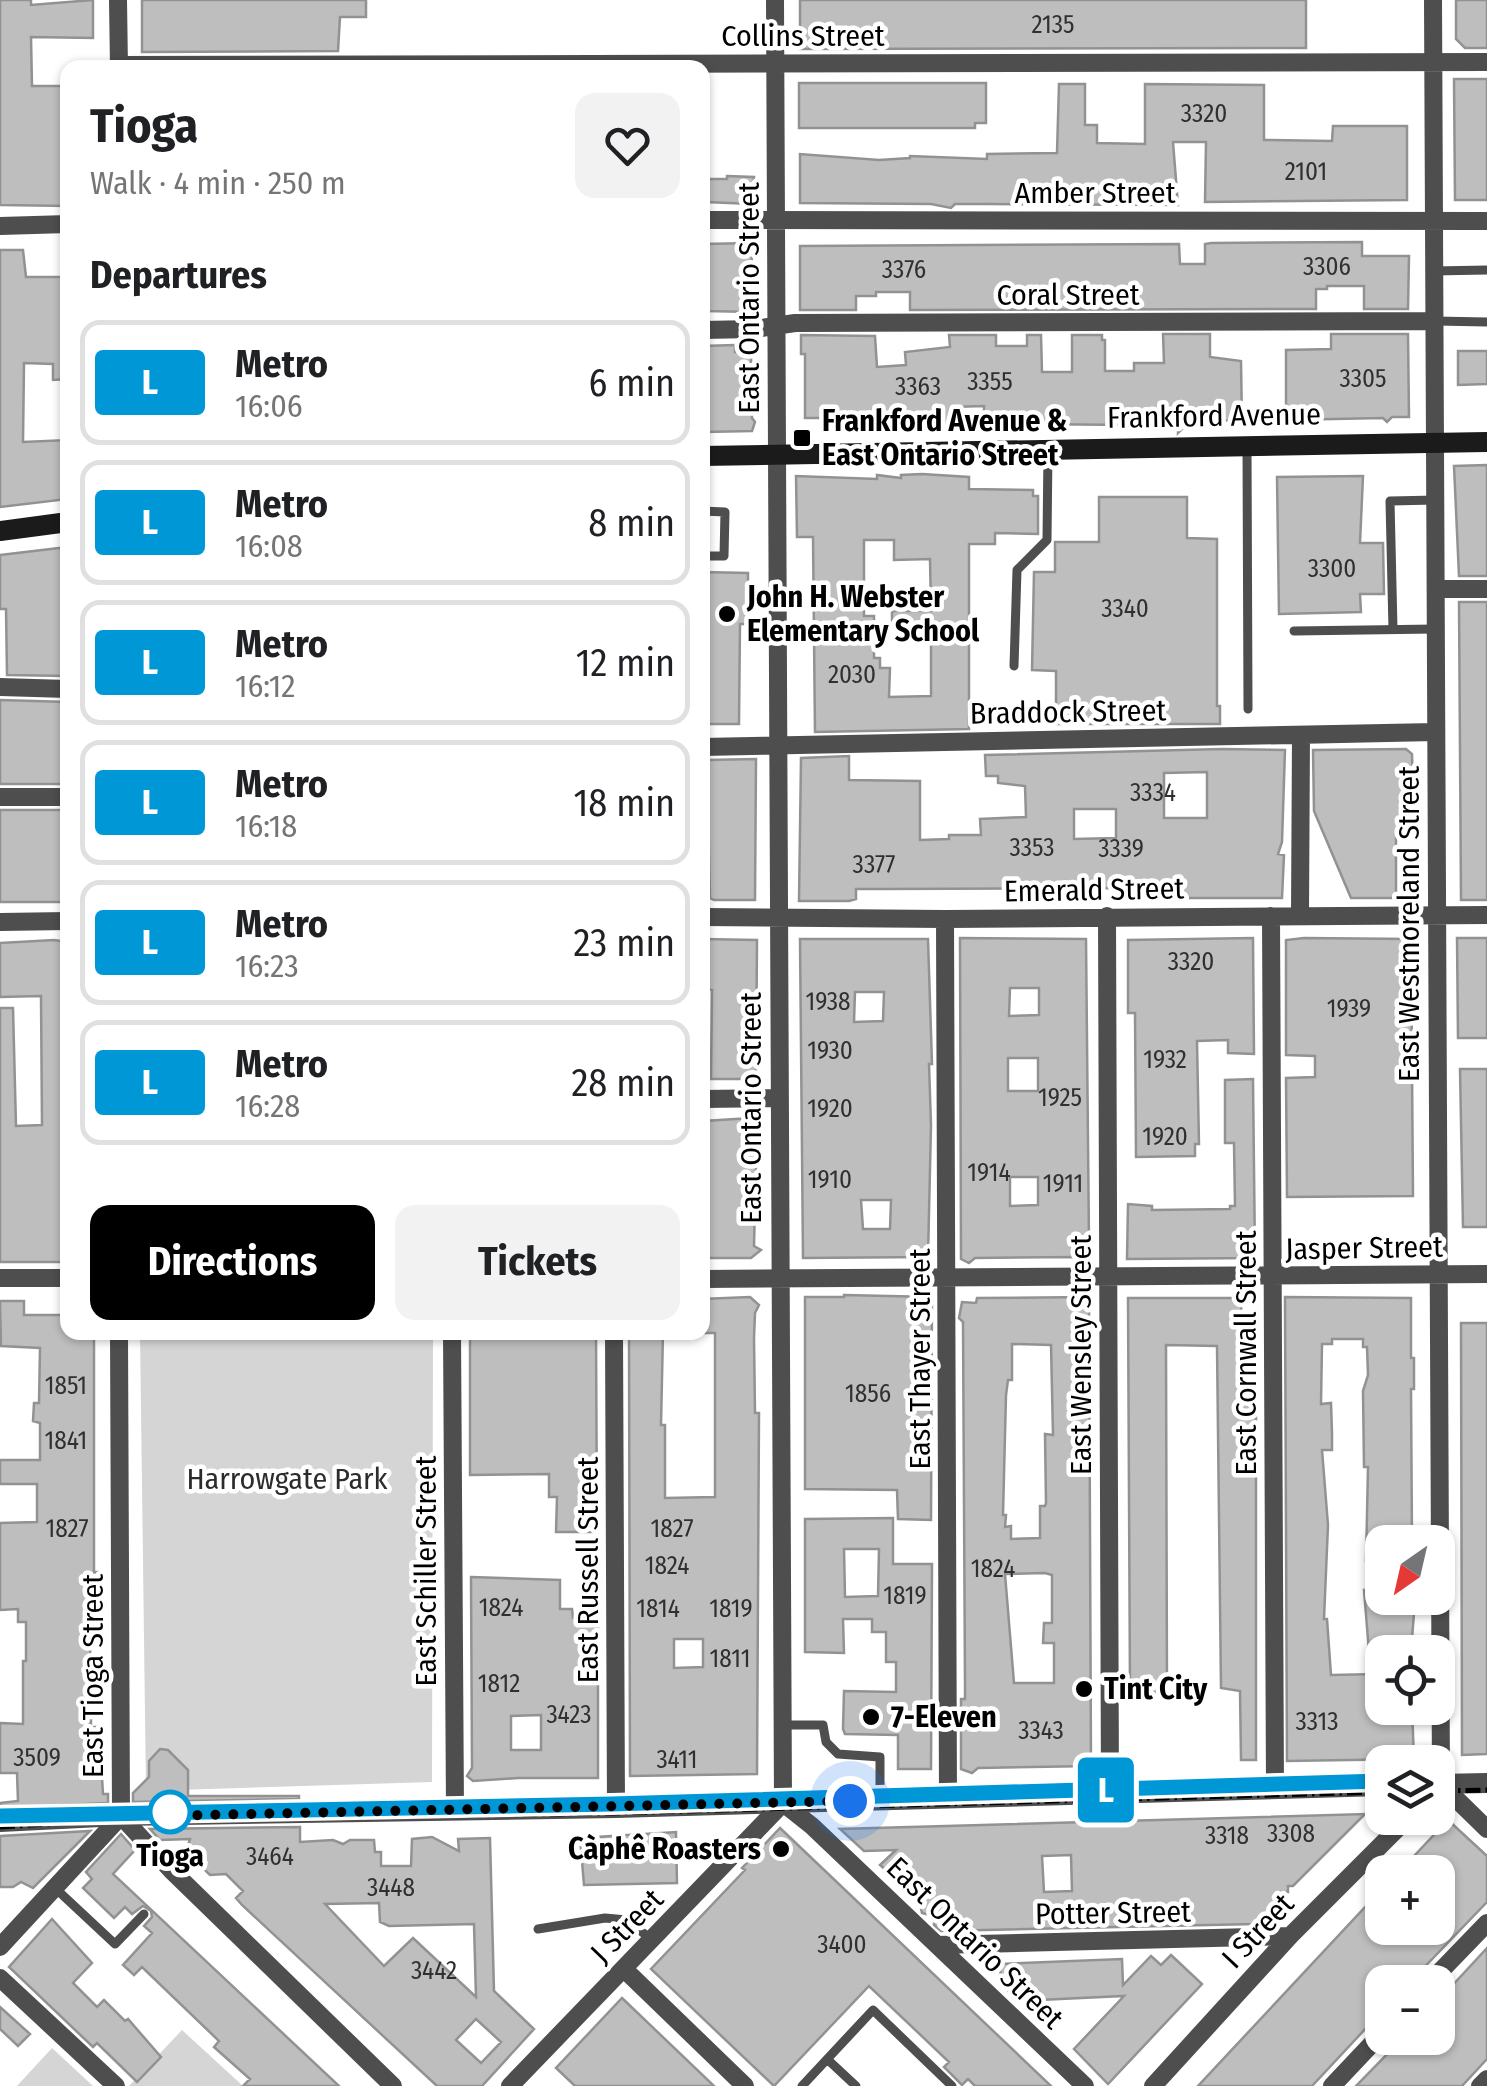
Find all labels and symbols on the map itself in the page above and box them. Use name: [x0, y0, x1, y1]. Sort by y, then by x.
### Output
house number: 2135: [1032, 10, 1074, 40]
street label: Collins Street: [721, 18, 885, 54]
house number: 3320: [1181, 99, 1227, 129]
house number: 2101: [1285, 157, 1327, 187]
street label: Amber Street: [1015, 175, 1176, 211]
street label: East Ontario Street: [731, 182, 767, 414]
house number: 3306: [1303, 252, 1351, 282]
house number: 3376: [882, 255, 926, 285]
street label: Coral Street: [996, 277, 1140, 313]
house number: 3305: [1339, 364, 1387, 394]
house number: 3355: [967, 367, 1013, 397]
house number: 3363: [895, 372, 941, 402]
street label: Frankford Avenue: [1107, 396, 1321, 436]
place label: Frankford Avenue & East Ontario Street: [822, 403, 1068, 473]
marker: Frankford Avenue & East Ontario Street: [791, 427, 813, 449]
house number: 3300: [1308, 554, 1356, 584]
place label: John H. Webster Elementary School: [746, 579, 980, 649]
house number: 3340: [1101, 594, 1149, 624]
marker: John H. Webster Elementary School: [716, 603, 738, 625]
house number: 2030: [828, 660, 876, 690]
street label: Braddock Street: [970, 692, 1167, 732]
street label: East Westmoreland Street: [1391, 766, 1427, 1082]
house number: 3334: [1130, 778, 1176, 808]
house number: 3353: [1009, 833, 1055, 863]
house number: 3339: [1098, 834, 1144, 864]
house number: 3377: [853, 850, 895, 880]
street label: Emerald Street: [1004, 870, 1185, 910]
house number: 3320: [1168, 947, 1214, 977]
house number: 1938: [805, 987, 851, 1017]
street label: East Ontario Street: [733, 992, 769, 1224]
house number: 1939: [1327, 994, 1371, 1024]
house number: 1930: [807, 1036, 853, 1066]
house number: 1932: [1143, 1045, 1187, 1075]
house number: 1925: [1038, 1083, 1082, 1113]
house number: 1920: [807, 1094, 853, 1124]
house number: 1920: [1142, 1122, 1188, 1152]
house number: 1914: [967, 1158, 1011, 1188]
house number: 1910: [808, 1165, 852, 1195]
house number: 1911: [1043, 1169, 1083, 1199]
street label: Jasper Street: [1285, 1229, 1443, 1267]
street label: East Cornwall Street: [1228, 1230, 1264, 1475]
street label: East Wensley Street: [1063, 1235, 1099, 1475]
street label: East Thayer Street: [902, 1248, 938, 1470]
house number: 1851: [45, 1371, 87, 1401]
house number: 1856: [845, 1379, 891, 1409]
house number: 1841: [45, 1426, 87, 1456]
street label: East Schiller Street: [408, 1455, 444, 1686]
street label: East Russell Street: [570, 1456, 606, 1683]
park label: Harrowgate Park: [186, 1461, 388, 1497]
house number: 1827: [45, 1514, 89, 1544]
house number: 1827: [650, 1514, 694, 1544]
north arrow: [1365, 1525, 1455, 1615]
house number: 1824: [645, 1551, 689, 1581]
house number: 1824: [971, 1554, 1015, 1584]
street label: East Tioga Street: [75, 1574, 111, 1778]
house number: 1819: [883, 1581, 927, 1611]
house number: 1824: [479, 1593, 523, 1623]
house number: 1814: [636, 1594, 680, 1624]
house number: 1819: [709, 1594, 753, 1624]
house number: 1811: [710, 1644, 750, 1674]
house number: 1812: [478, 1669, 520, 1699]
place label: Tint City: [1104, 1671, 1208, 1707]
marker: Tint City: [1073, 1678, 1095, 1700]
place label: 7-Eleven: [891, 1699, 997, 1735]
house number: 3423: [546, 1700, 592, 1730]
marker: 7-Eleven: [860, 1706, 882, 1728]
house number: 3313: [1296, 1707, 1338, 1737]
house number: 3343: [1018, 1716, 1064, 1746]
house number: 3509: [13, 1743, 61, 1773]
house number: 3411: [656, 1745, 698, 1775]
line badge: L: [1074, 1758, 1138, 1822]
your location: [825, 1776, 875, 1826]
marker: Tioga: [149, 1791, 191, 1833]
house number: 3308: [1267, 1819, 1315, 1849]
house number: 3318: [1205, 1821, 1249, 1851]
place label: Càphê Roasters: [568, 1831, 761, 1867]
place label: Tioga: [136, 1838, 204, 1874]
marker: Càphê Roasters: [770, 1838, 792, 1860]
house number: 3464: [246, 1842, 294, 1872]
street label: East Ontario Street: [879, 1850, 1071, 2036]
house number: 3448: [367, 1873, 415, 1903]
street label: J Street: [583, 1881, 671, 1971]
street label: I Street: [1215, 1886, 1302, 1976]
street label: Potter Street: [1035, 1894, 1191, 1932]
house number: 3400: [817, 1930, 867, 1960]
house number: 3442: [411, 1956, 457, 1986]

